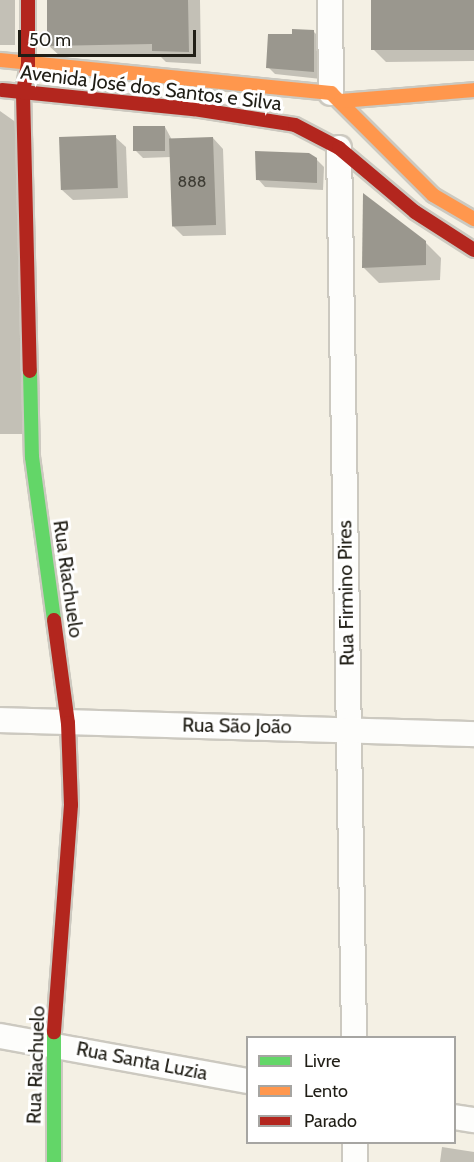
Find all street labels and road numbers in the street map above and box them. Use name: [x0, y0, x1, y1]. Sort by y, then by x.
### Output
street label: Avenida José dos Santos e Silva: [19, 60, 283, 116]
street label: Rua Riachuelo: [48, 519, 88, 639]
street label: Rua Firmino Pires: [333, 520, 359, 666]
street label: Rua São João: [182, 713, 292, 739]
street label: Rua Riachuelo: [22, 1005, 50, 1125]
street label: Rua Santa Luzia: [74, 1037, 210, 1085]

